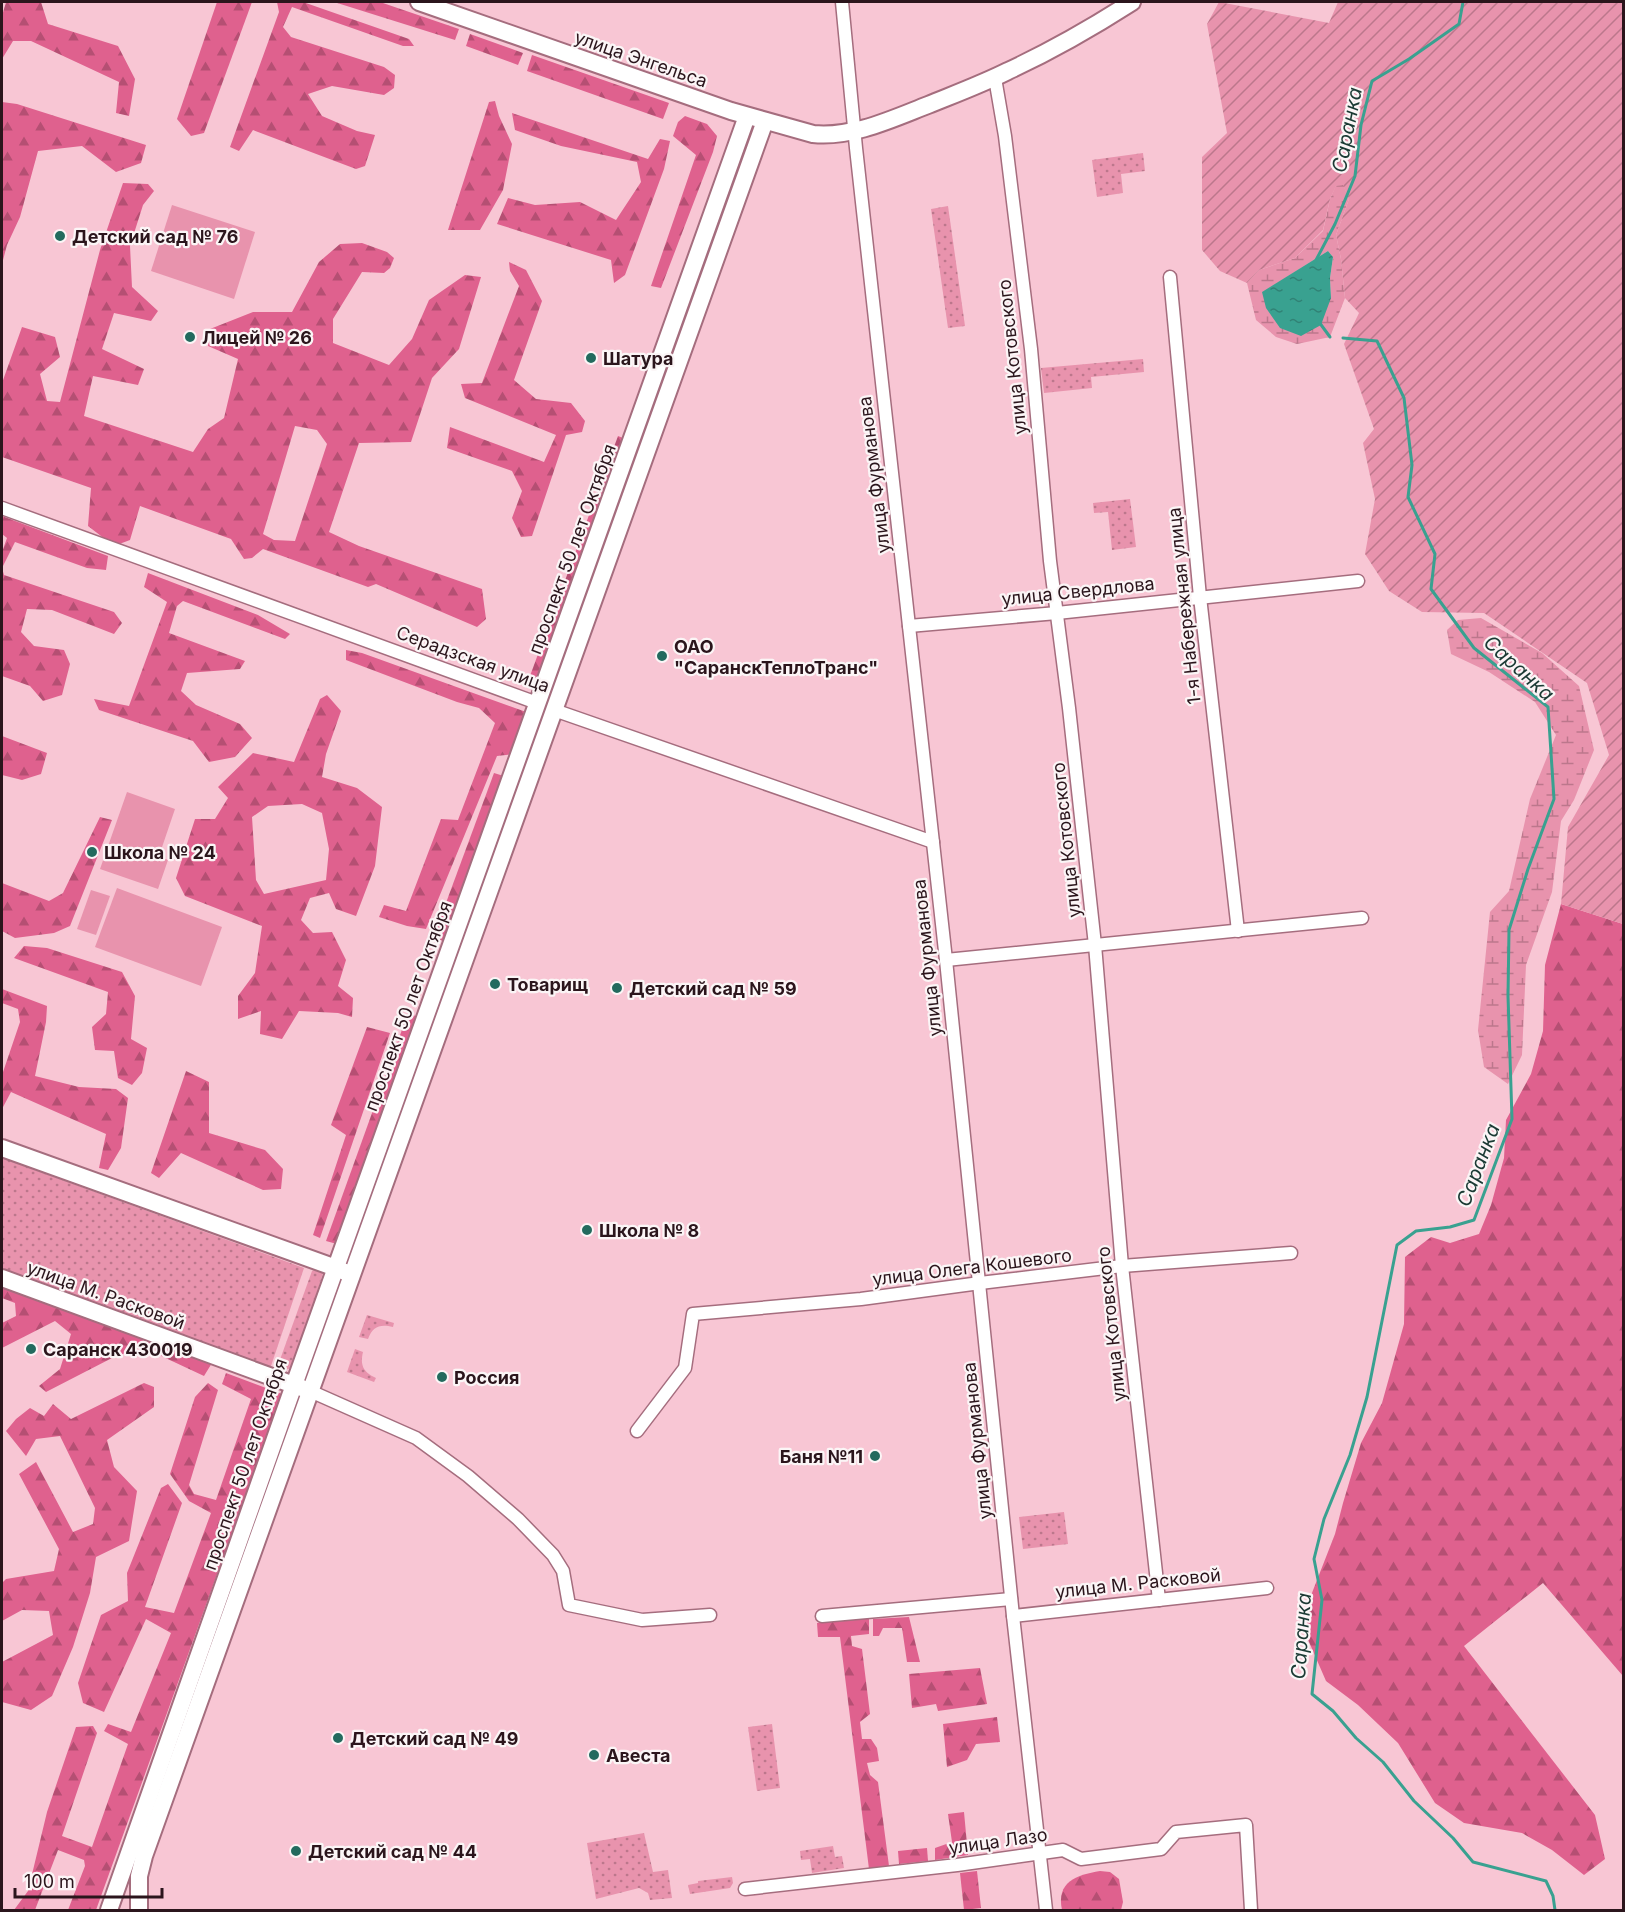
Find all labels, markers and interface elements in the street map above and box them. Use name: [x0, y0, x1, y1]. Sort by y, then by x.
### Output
street label: улица Энгельса: [572, 26, 710, 92]
water label: Саранка: [1327, 85, 1367, 175]
place label: Детский сад № 76: [72, 226, 238, 247]
marker: Детский сад № 76: [53, 229, 67, 243]
street label: улица Котовского: [993, 278, 1031, 436]
place label: Лицей № 26: [202, 327, 312, 348]
marker: Лицей № 26: [183, 330, 197, 344]
place label: Шатура: [603, 348, 674, 369]
marker: Шатура: [584, 351, 598, 365]
street label: улица Фурманова: [854, 395, 894, 555]
street label: проспект 50 лет Октября: [524, 441, 620, 657]
street label: 1-я Набережная улица: [1163, 506, 1205, 706]
street label: улица Свердлова: [1000, 573, 1156, 609]
street label: Серадзская улица: [394, 622, 552, 696]
water label: Саранка: [1479, 630, 1559, 706]
place label: ОАО "СаранскТеплоТранс": [674, 636, 878, 678]
marker: ОАО "СаранскТеплоТранс": [655, 649, 669, 663]
street label: улица Котовского: [1047, 761, 1085, 919]
place label: Школа № 24: [104, 842, 216, 863]
marker: Школа № 24: [85, 845, 99, 859]
street label: улица Фурманова: [908, 878, 946, 1038]
street label: проспект 50 лет Октября: [360, 898, 456, 1114]
place label: Товарищ: [507, 974, 588, 995]
marker: Товарищ: [488, 977, 502, 991]
place label: Детский сад № 59: [629, 978, 797, 999]
marker: Детский сад № 59: [610, 981, 624, 995]
water label: Саранка: [1451, 1120, 1505, 1210]
place label: Школа № 8: [599, 1220, 699, 1241]
marker: Школа № 8: [580, 1223, 594, 1237]
street label: улица Олега Кошевого: [871, 1244, 1073, 1290]
street label: улица Котовского: [1092, 1245, 1130, 1403]
street label: улица М. Расковой: [24, 1257, 188, 1333]
place label: Саранск 430019: [43, 1339, 193, 1360]
marker: Саранск 430019: [24, 1342, 38, 1356]
street label: проспект 50 лет Октября: [199, 1356, 291, 1572]
street label: улица Фурманова: [958, 1361, 996, 1521]
place label: Россия: [454, 1367, 519, 1388]
marker: Россия: [435, 1370, 449, 1384]
place label: Баня №11: [780, 1446, 863, 1467]
marker: Баня №11: [868, 1449, 882, 1463]
street label: улица М. Расковой: [1054, 1564, 1222, 1602]
water label: Саранка: [1286, 1592, 1316, 1680]
place label: Детский сад № 49: [350, 1728, 518, 1749]
marker: Детский сад № 49: [331, 1731, 345, 1745]
place label: Авеста: [606, 1745, 671, 1766]
marker: Авеста: [587, 1748, 601, 1762]
street label: улица Лазо: [947, 1824, 1049, 1858]
place label: Детский сад № 44: [308, 1841, 477, 1862]
marker: Детский сад № 44: [289, 1844, 303, 1858]
scale bar: [15, 1861, 162, 1899]
text: 100 m: [24, 1871, 75, 1892]

